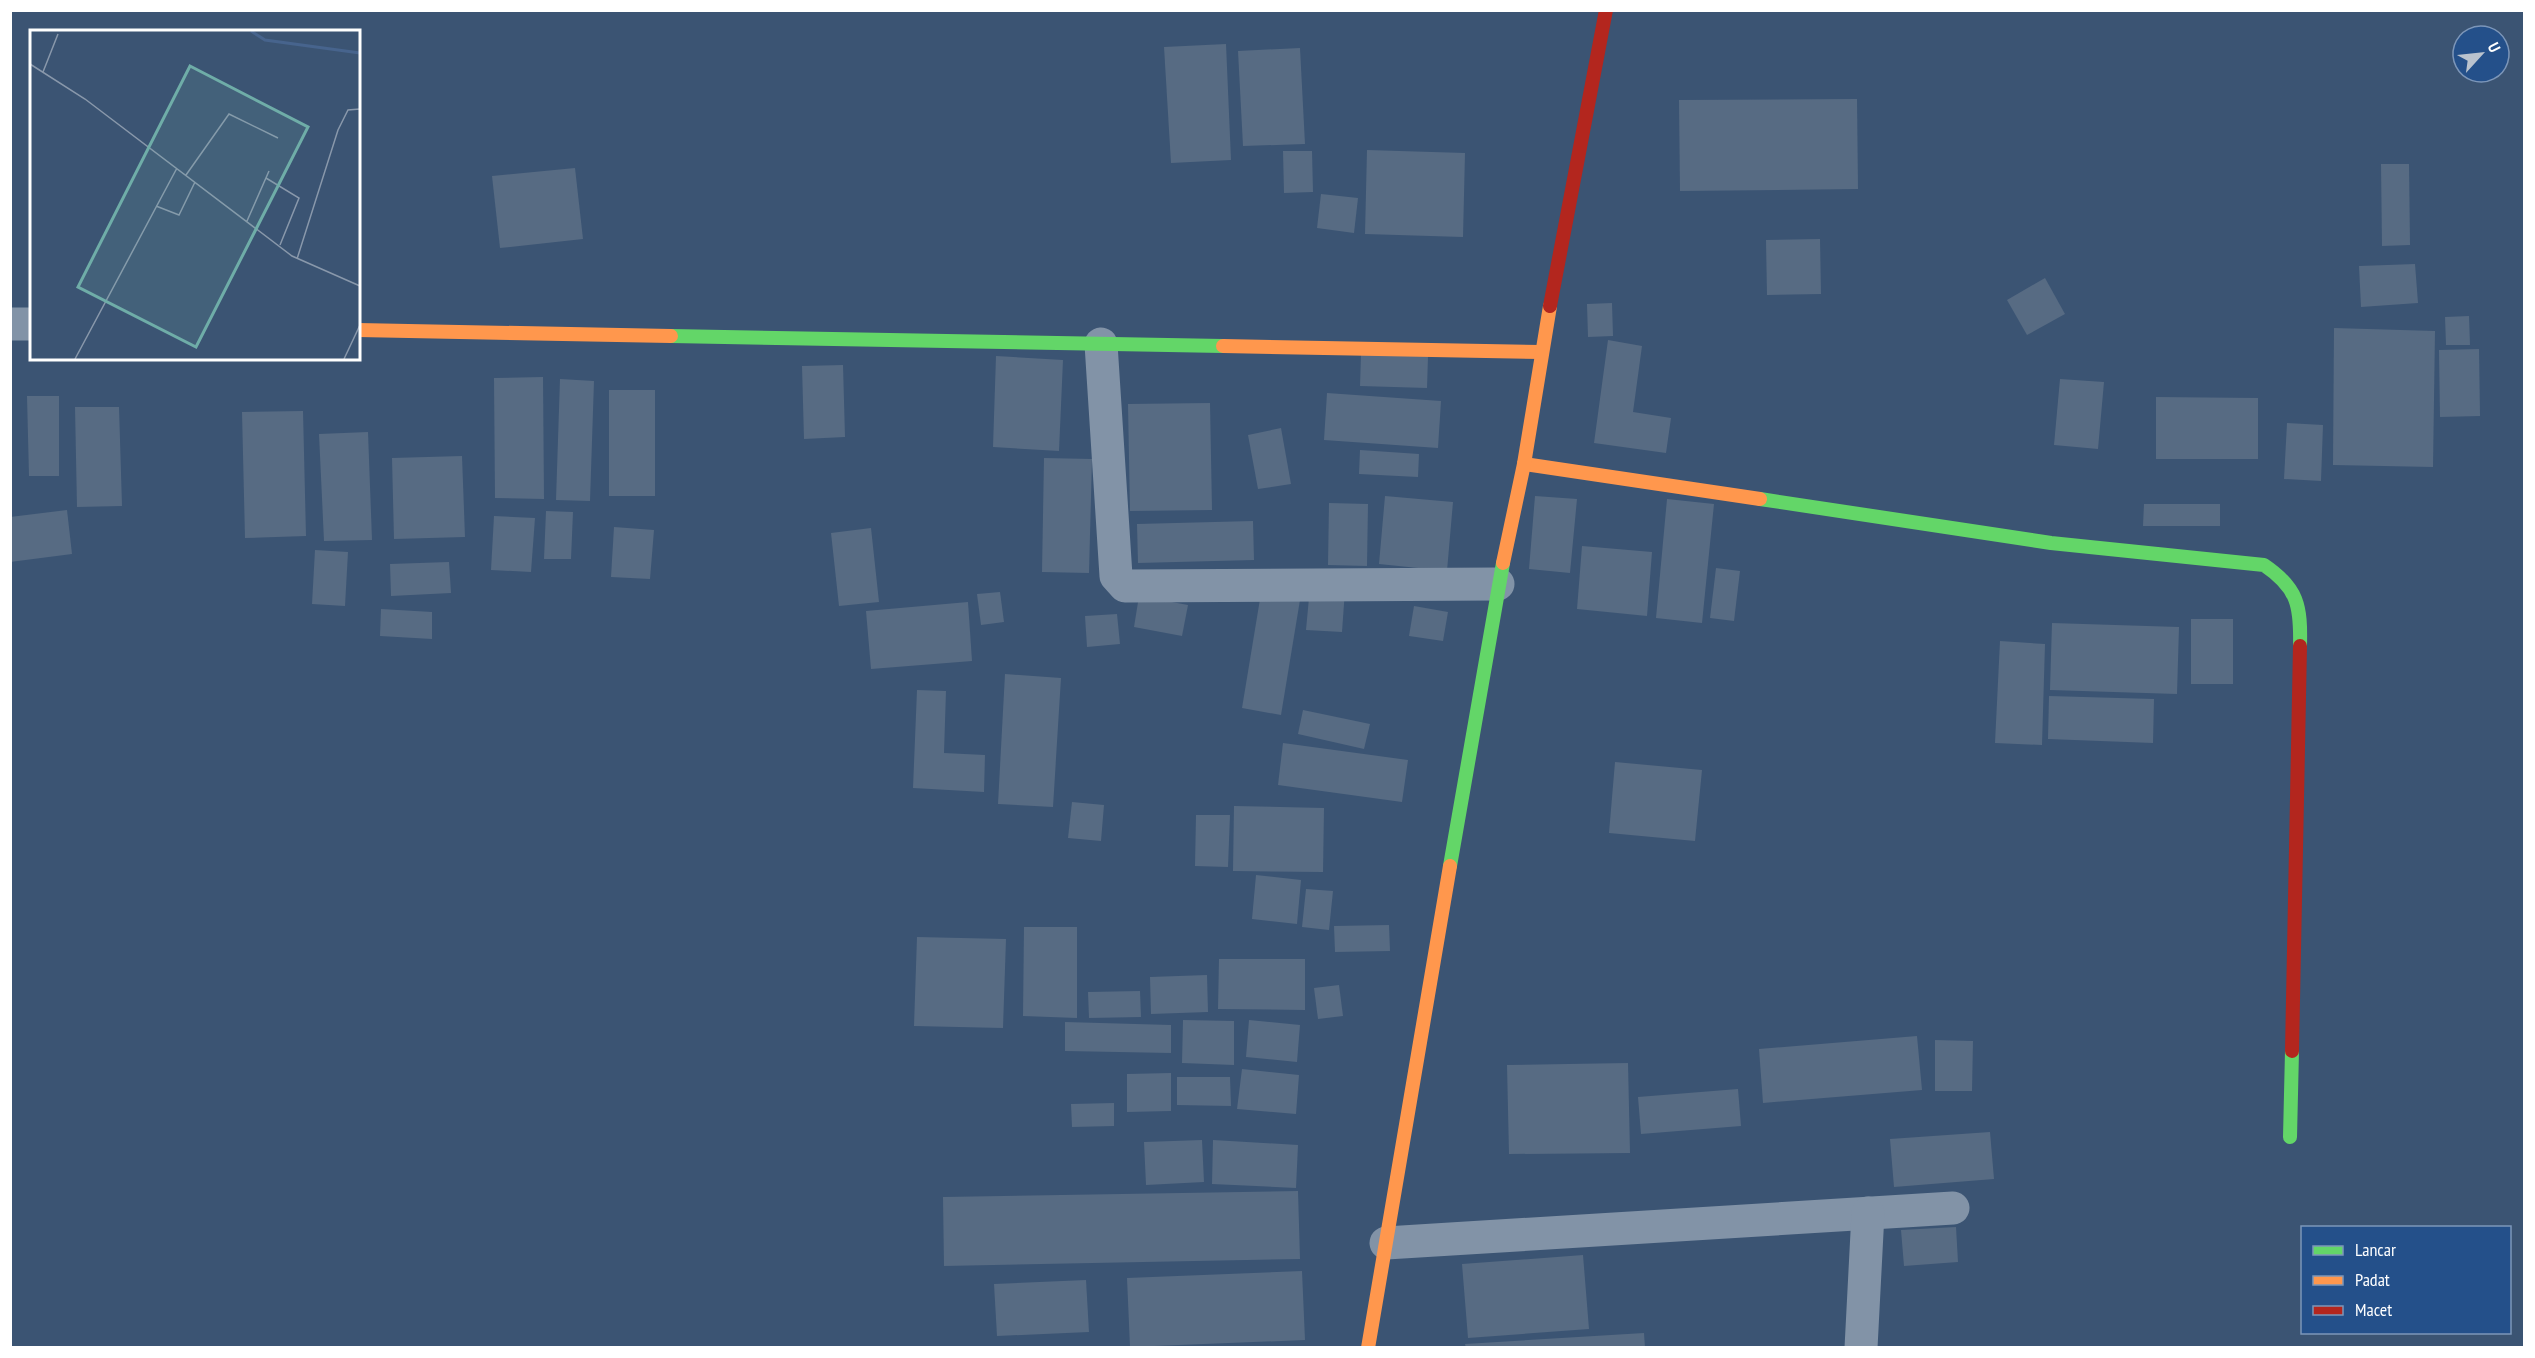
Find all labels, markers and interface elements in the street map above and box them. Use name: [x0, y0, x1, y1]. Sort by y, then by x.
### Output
north arrow: [2451, 24, 2511, 84]
inset map: [30, 30, 360, 360]
text: U: [2484, 39, 2505, 55]
legend: [2301, 1226, 2511, 1334]
text: Lancar: [2355, 1238, 2396, 1261]
text: Padat: [2355, 1268, 2390, 1291]
text: Macet: [2355, 1298, 2392, 1321]

